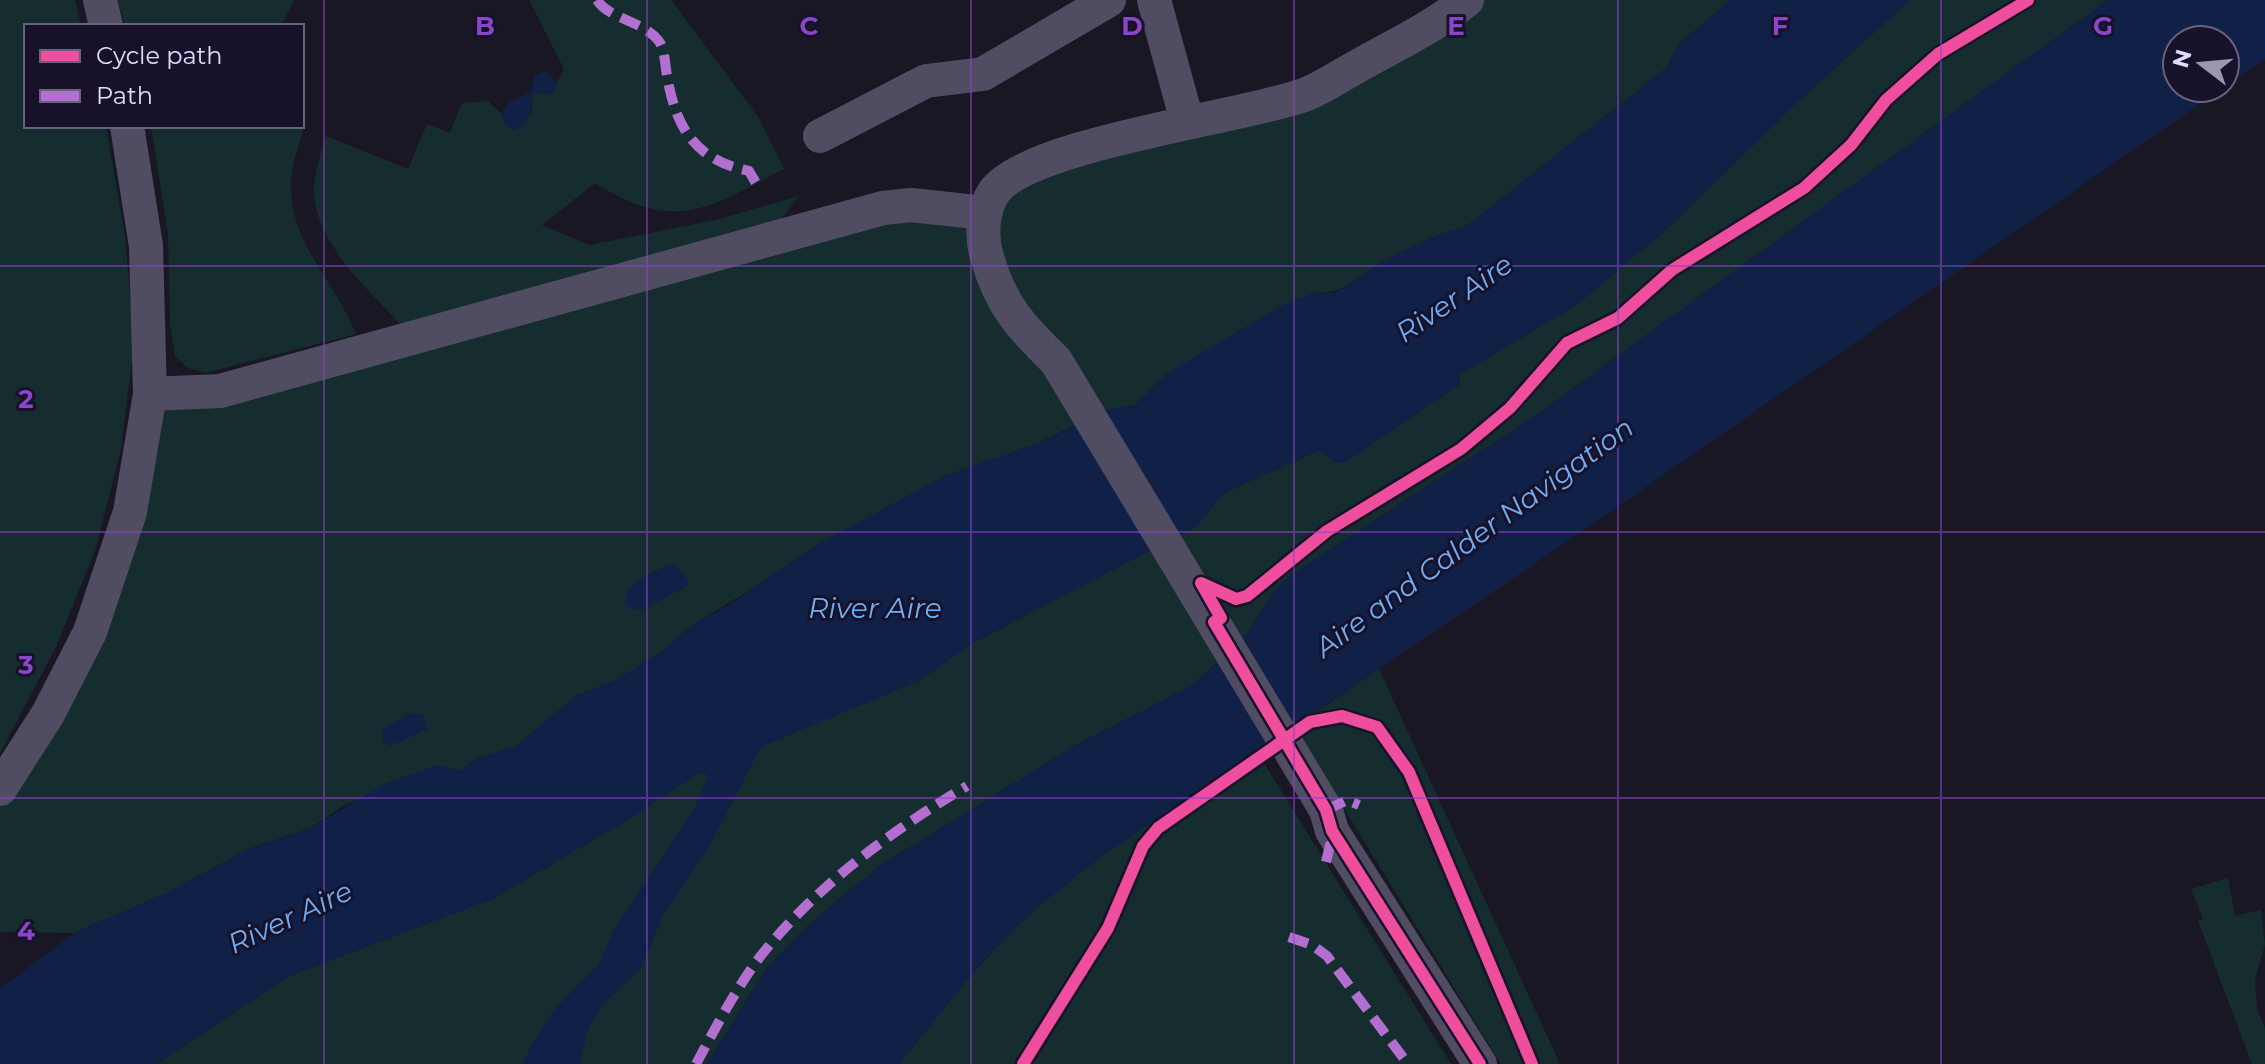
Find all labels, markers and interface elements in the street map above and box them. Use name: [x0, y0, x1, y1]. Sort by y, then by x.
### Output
text: B: [475, 10, 495, 42]
text: C: [800, 10, 819, 42]
text: D: [1121, 10, 1143, 42]
text: E: [1447, 10, 1465, 42]
text: F: [1772, 10, 1788, 42]
text: G: [2093, 10, 2113, 42]
legend: [24, 24, 304, 128]
north arrow: [2161, 24, 2241, 104]
text: Cycle path: [96, 41, 223, 70]
text: N: [2167, 46, 2198, 71]
text: Path: [96, 81, 153, 110]
water label: River Aire: [1389, 247, 1519, 349]
text: 2: [18, 383, 34, 415]
water label: Aire and Calder Navigation: [1306, 410, 1640, 665]
water label: River Aire: [808, 591, 942, 625]
text: 3: [17, 649, 34, 681]
water label: River Aire: [222, 873, 358, 961]
text: 4: [17, 915, 35, 947]

